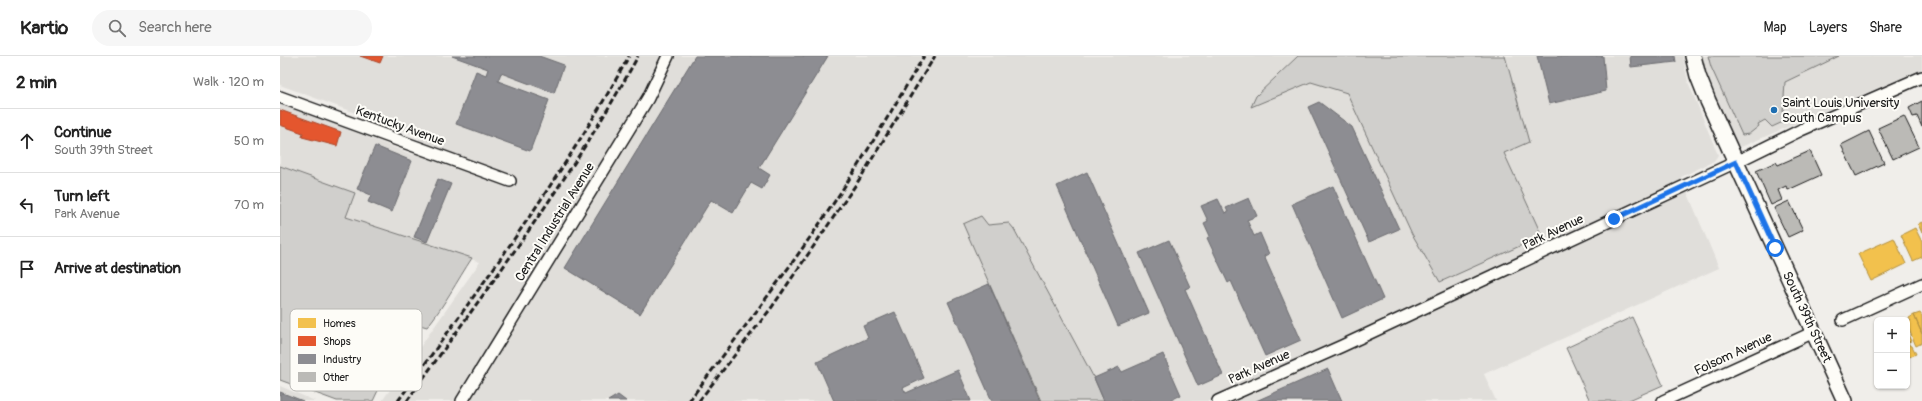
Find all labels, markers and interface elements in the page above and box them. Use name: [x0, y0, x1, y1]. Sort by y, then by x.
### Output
search box: [92, 10, 372, 46]
text: Kartio: [20, 16, 68, 40]
icon: search: [106, 17, 128, 39]
text: Search here: [138, 18, 212, 37]
text: Map: [1764, 19, 1787, 36]
text: Layers: [1809, 19, 1847, 36]
text: Share: [1869, 19, 1902, 36]
text: 2 min: [16, 72, 57, 93]
text: Walk · 120 m: [193, 74, 264, 90]
place label: Saint Louis University South Campus: [1782, 95, 1900, 126]
street label: Kentucky Avenue: [353, 103, 447, 150]
marker: Saint Louis University South Campus: [1769, 105, 1779, 115]
text: Continue: [54, 123, 112, 142]
icon: ahead: [16, 130, 38, 152]
text: 50 m: [234, 133, 264, 149]
text: South 39th Street: [54, 142, 153, 158]
street label: Central Industrial Avenue: [512, 159, 598, 284]
text: Turn left: [54, 187, 110, 206]
icon: left: [16, 194, 38, 216]
text: 70 m: [234, 197, 264, 213]
text: Park Avenue: [54, 206, 120, 222]
route end: [1605, 210, 1623, 228]
street label: Park Avenue: [1520, 211, 1587, 253]
route start: [1766, 239, 1784, 257]
icon: arrive: [16, 258, 38, 280]
text: Arrive at destination: [54, 259, 181, 278]
street label: South 39th Street: [1779, 269, 1835, 366]
legend: [290, 309, 422, 391]
text: Homes: [323, 317, 356, 330]
map controls: [1874, 317, 1910, 389]
button: +: [1874, 317, 1910, 353]
street label: Folsom Avenue: [1692, 329, 1775, 379]
text: Shops: [323, 335, 351, 348]
street label: Park Avenue: [1226, 346, 1293, 388]
text: Industry: [323, 353, 362, 366]
button: −: [1874, 353, 1910, 389]
text: Other: [323, 371, 349, 384]

